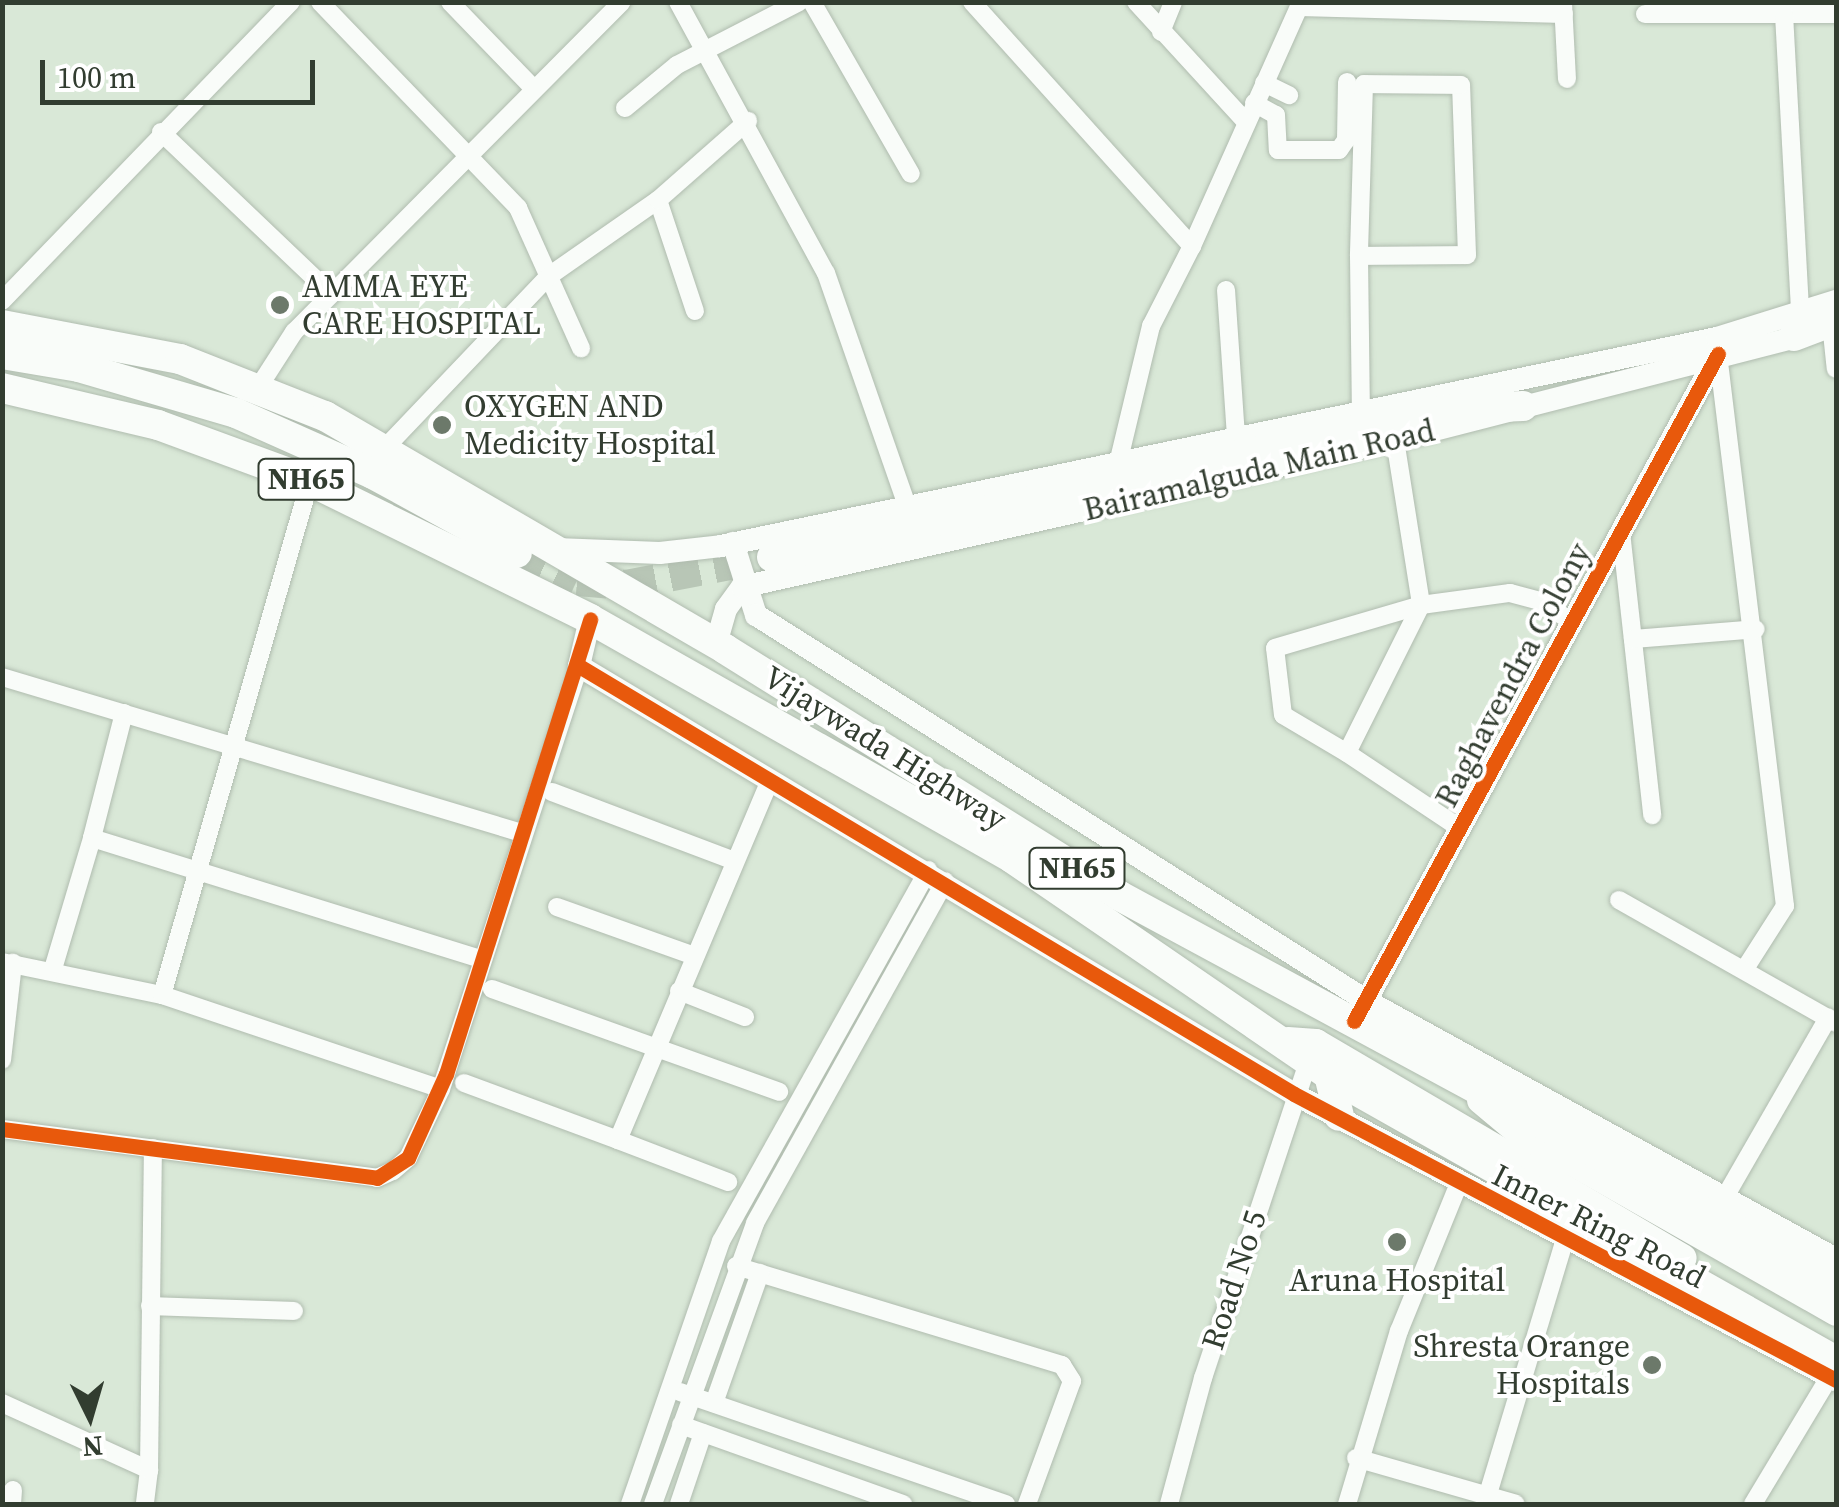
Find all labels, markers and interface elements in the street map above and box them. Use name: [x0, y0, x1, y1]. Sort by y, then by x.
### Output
scale bar: [45, 40, 320, 102]
text: 100 m: [57, 57, 136, 98]
place label: AMMA EYE CARE HOSPITAL: [302, 268, 541, 343]
marker: AMMA EYE CARE HOSPITAL: [267, 292, 293, 318]
place label: OXYGEN AND Medicity Hospital: [464, 388, 716, 463]
street label: Bairamalguda Main Road: [1080, 411, 1438, 529]
marker: OXYGEN AND Medicity Hospital: [429, 412, 455, 438]
road number: NH65: [256, 454, 356, 504]
street label: Raghavendra Colony: [1427, 536, 1599, 814]
street label: Vijaywada Highway: [757, 658, 1013, 838]
road number: NH65: [1027, 843, 1127, 893]
street label: Inner Ring Road: [1486, 1156, 1712, 1296]
street label: Road No 5: [1193, 1206, 1275, 1354]
marker: Aruna Hospital: [1384, 1229, 1410, 1255]
place label: Aruna Hospital: [1289, 1261, 1505, 1299]
place label: Shresta Orange Hospitals: [1413, 1328, 1630, 1403]
marker: Shresta Orange Hospitals: [1639, 1352, 1665, 1378]
north arrow: [40, 1367, 140, 1467]
text: N: [81, 1427, 104, 1467]

